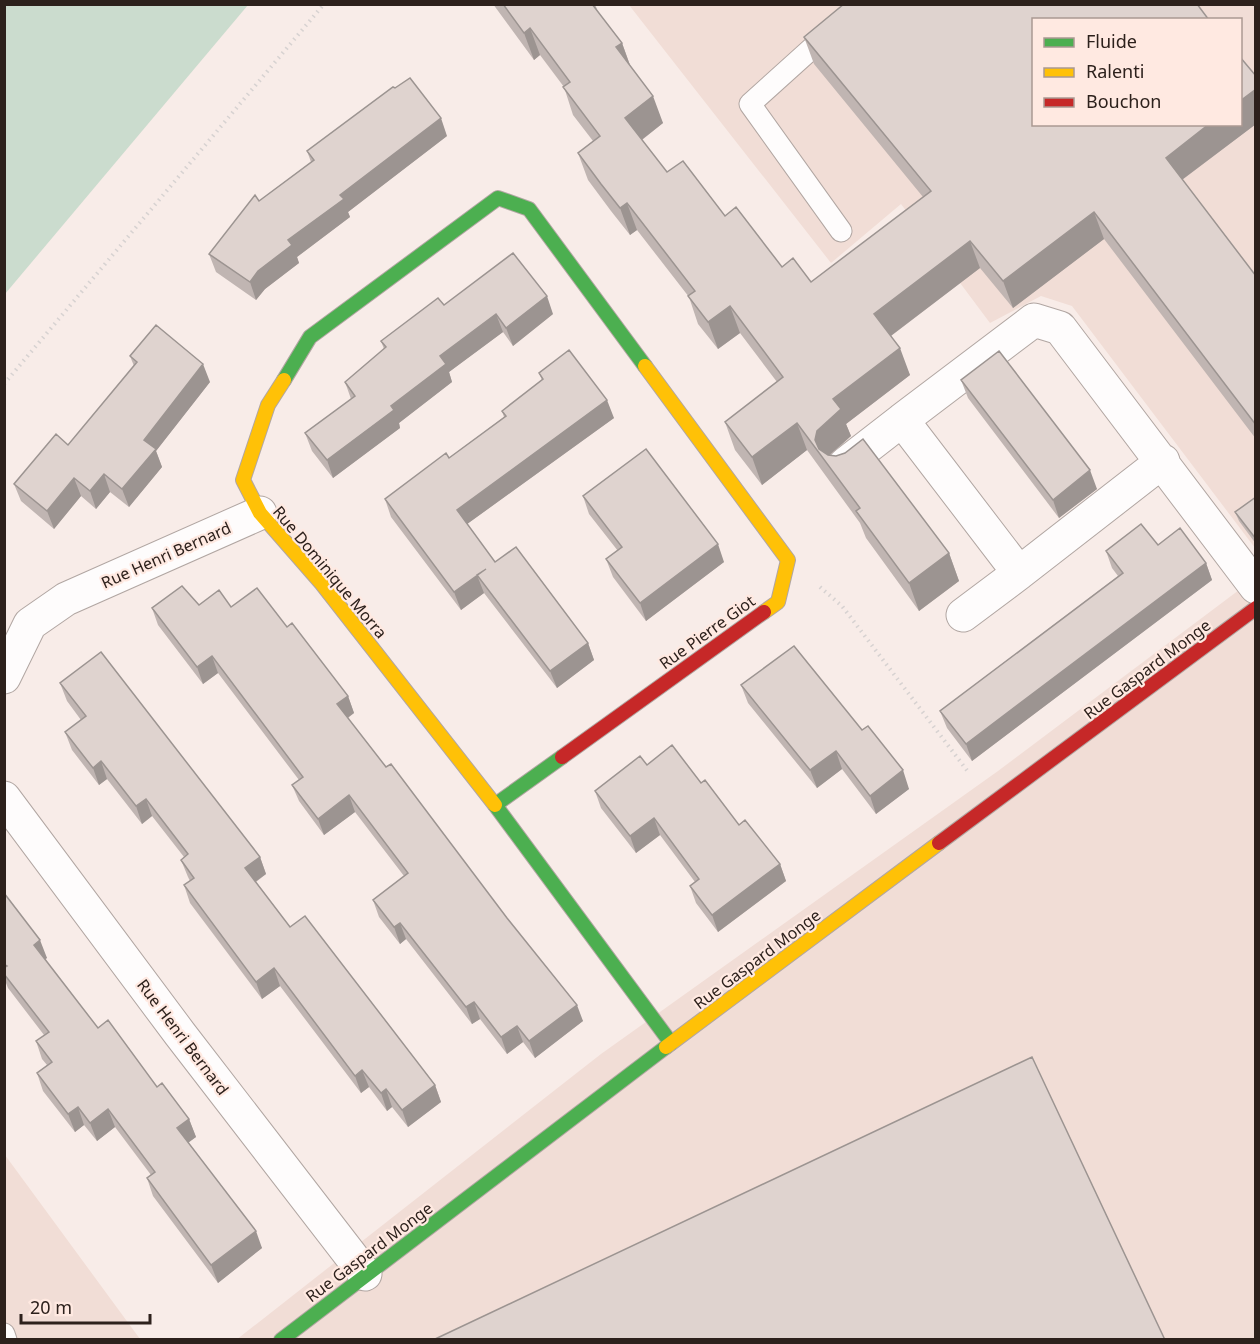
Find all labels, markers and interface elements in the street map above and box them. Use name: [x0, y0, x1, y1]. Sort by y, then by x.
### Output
legend: [1032, 18, 1242, 126]
text: Fluide: [1086, 29, 1137, 53]
text: Ralenti: [1086, 59, 1144, 83]
text: Bouchon: [1086, 89, 1162, 113]
street label: Rue Dominique Morra: [268, 501, 392, 643]
street label: Rue Henri Bernard: [98, 517, 234, 593]
street label: Rue Pierre Giot: [655, 590, 759, 674]
street label: Rue Gaspard Monge: [1079, 614, 1215, 724]
street label: Rue Gaspard Monge: [689, 904, 825, 1014]
street label: Rue Henri Bernard: [132, 975, 234, 1099]
street label: Rue Gaspard Monge: [301, 1197, 437, 1307]
scale bar: [21, 1287, 150, 1325]
text: 20 m: [30, 1295, 72, 1319]

